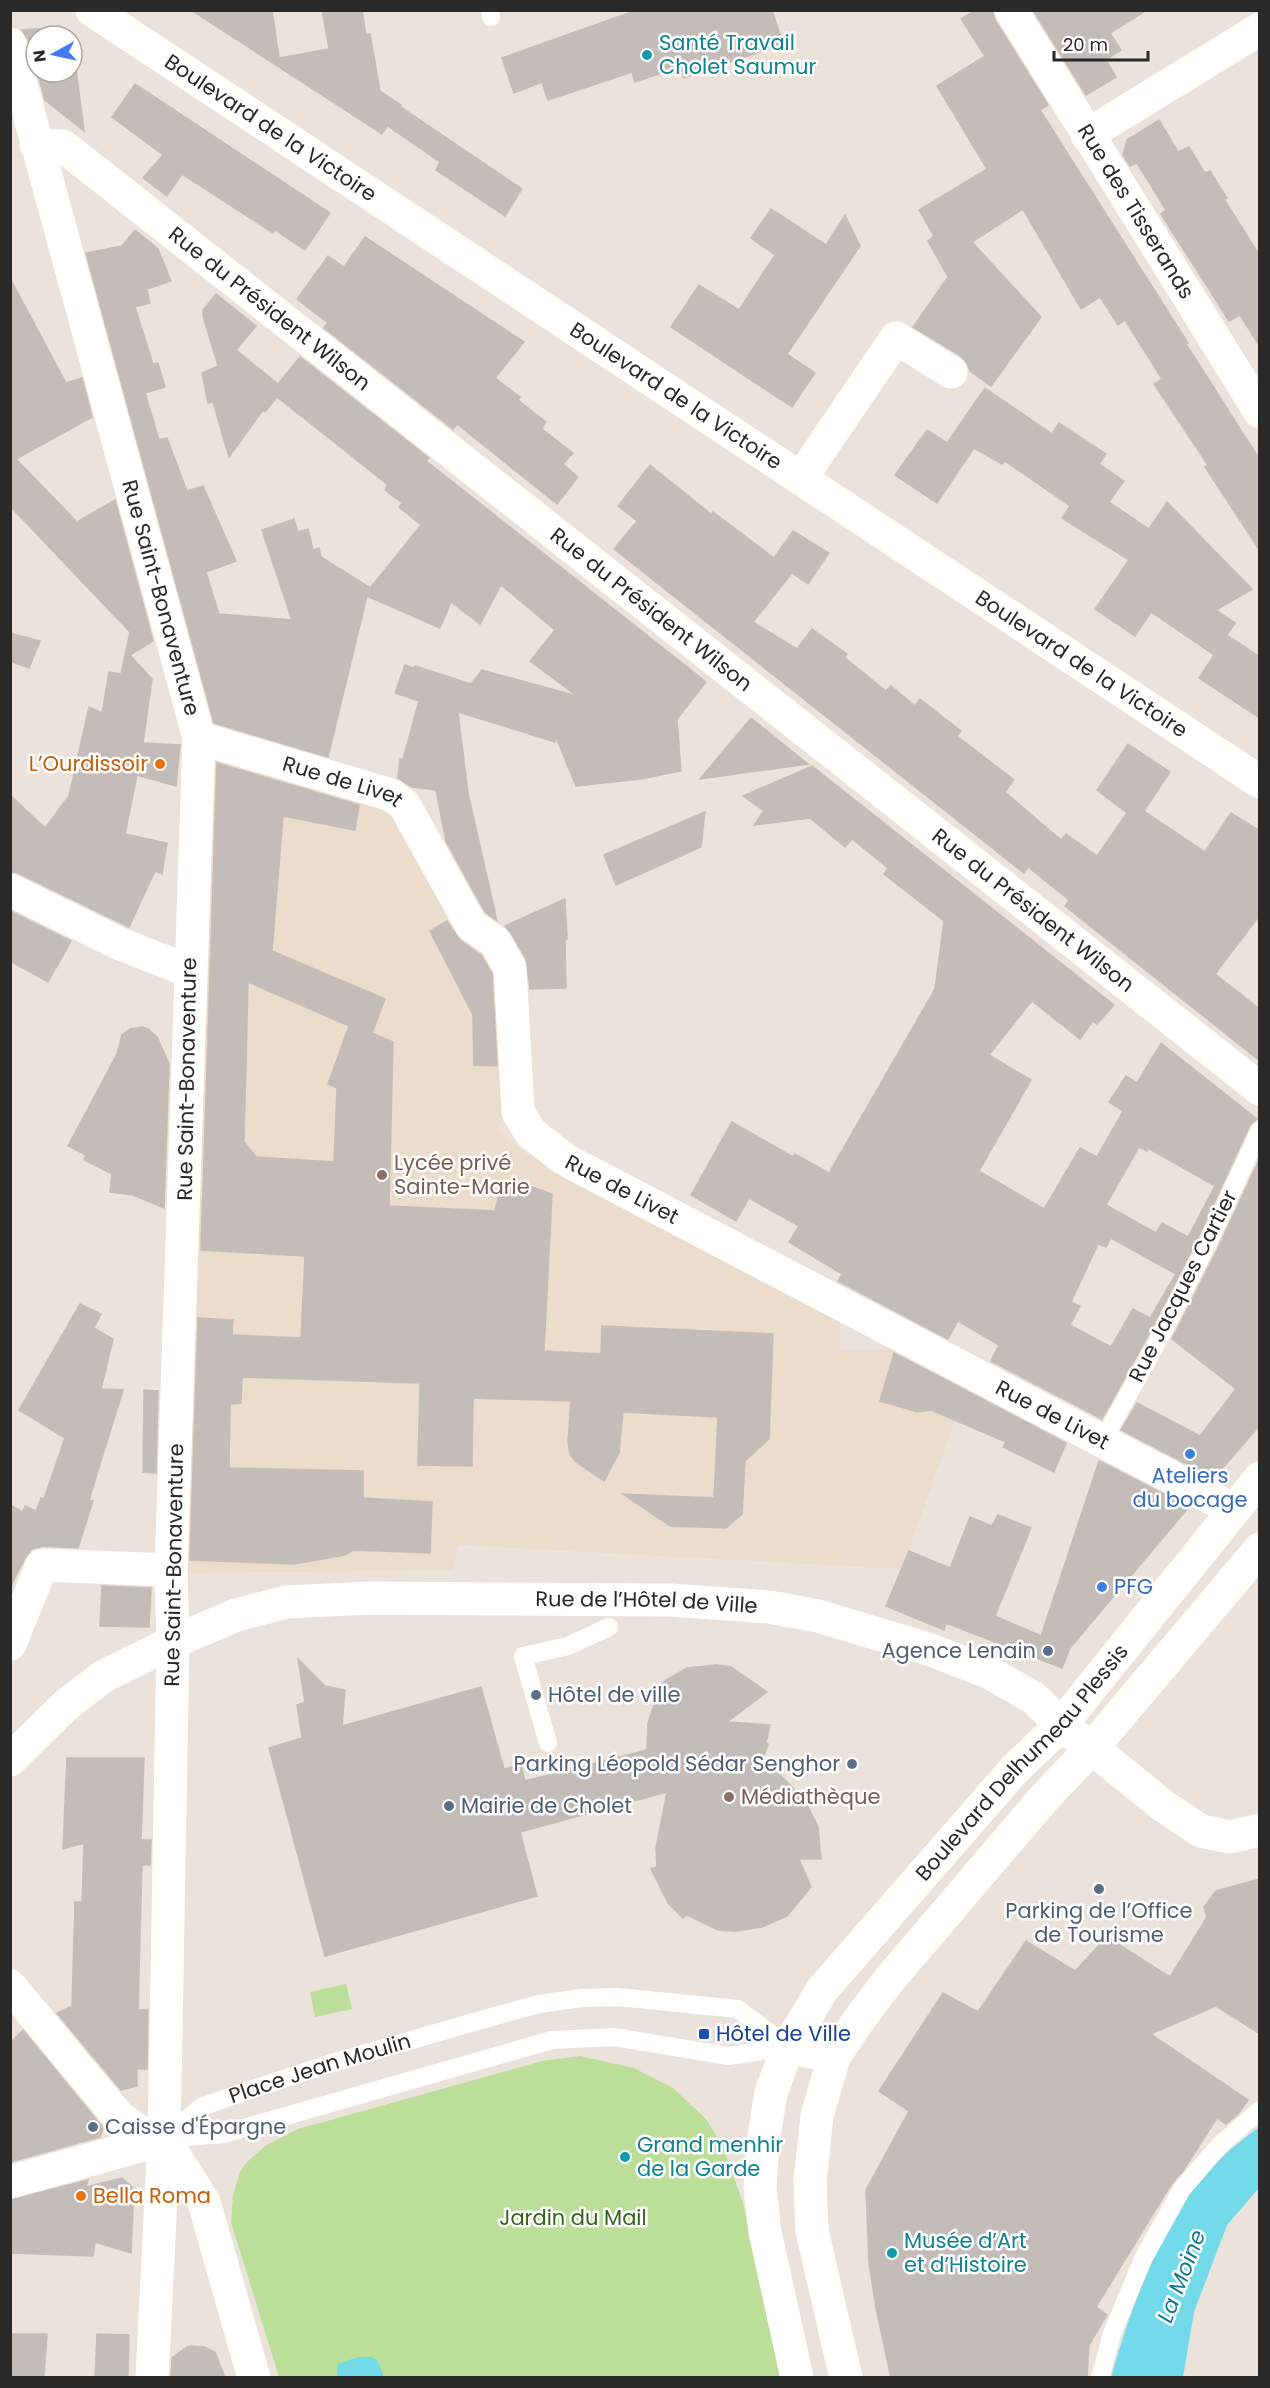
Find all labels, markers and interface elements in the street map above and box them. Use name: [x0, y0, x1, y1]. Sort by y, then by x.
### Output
north arrow: [24, 24, 84, 84]
scale bar: [1054, 24, 1148, 62]
place label: Santé Travail Cholet Saumur: [659, 28, 817, 81]
text: 20 m: [1063, 32, 1108, 57]
street label: Boulevard de la Victoire: [159, 47, 383, 208]
text: N: [27, 48, 52, 64]
marker: Santé Travail Cholet Saumur: [640, 48, 654, 62]
street label: Rue des Tisserands: [1071, 118, 1201, 304]
street label: Rue du Président Wilson: [163, 220, 377, 397]
street label: Boulevard de la Victoire: [564, 315, 788, 476]
street label: Rue Saint-Bonaventure: [115, 476, 207, 719]
street label: Rue du Président Wilson: [544, 520, 759, 698]
street label: Boulevard de la Victoire: [970, 583, 1193, 744]
place label: L’Ourdissoir: [29, 749, 148, 778]
street label: Rue de Livet: [279, 749, 410, 813]
marker: L’Ourdissoir: [153, 757, 167, 771]
street label: Rue du Président Wilson: [926, 821, 1141, 999]
street label: Rue Saint-Bonaventure: [170, 957, 203, 1201]
street label: Rue de Livet: [560, 1147, 684, 1231]
place label: Lycée privé Sainte-Marie: [394, 1148, 530, 1201]
marker: Lycée privé Sainte-Marie: [375, 1168, 389, 1182]
street label: Rue Jacques Cartier: [1122, 1185, 1244, 1387]
street label: Rue de Livet: [991, 1373, 1115, 1456]
street label: Rue Saint-Bonaventure: [157, 1443, 190, 1687]
marker: Ateliers du bocage: [1183, 1447, 1197, 1461]
place label: Ateliers du bocage: [1132, 1461, 1248, 1514]
place label: PFG: [1114, 1572, 1153, 1601]
marker: PFG: [1095, 1580, 1109, 1594]
street label: Rue de l’Hôtel de Ville: [535, 1584, 759, 1620]
place label: Agence Lenain: [881, 1636, 1036, 1665]
street label: Boulevard Delhumeau Plessis: [909, 1638, 1135, 1887]
marker: Agence Lenain: [1041, 1644, 1055, 1658]
place label: Hôtel de ville: [548, 1680, 681, 1709]
marker: Hôtel de ville: [529, 1688, 543, 1702]
place label: Parking Léopold Sédar Senghor: [514, 1749, 840, 1778]
marker: Parking Léopold Sédar Senghor: [845, 1757, 859, 1771]
place label: Médiathèque: [741, 1782, 880, 1811]
marker: Médiathèque: [722, 1790, 736, 1804]
place label: Mairie de Cholet: [461, 1791, 632, 1820]
marker: Mairie de Cholet: [442, 1799, 456, 1813]
marker: Parking de l’Office de Tourisme: [1092, 1882, 1106, 1896]
place label: Parking de l’Office de Tourisme: [1005, 1896, 1193, 1949]
place label: Hôtel de Ville: [716, 2019, 851, 2048]
street label: Place Jean Moulin: [225, 2026, 414, 2110]
marker: Hôtel de Ville: [697, 2027, 711, 2041]
place label: Caisse d'Épargne: [105, 2112, 286, 2141]
marker: Caisse d'Épargne: [86, 2120, 100, 2134]
place label: Grand menhir de la Garde: [637, 2130, 783, 2183]
marker: Grand menhir de la Garde: [618, 2150, 632, 2164]
place label: Bella Roma: [93, 2181, 211, 2210]
marker: Bella Roma: [74, 2189, 88, 2203]
park label: Jardin du Mail: [499, 2203, 647, 2232]
water label: La Moine: [1150, 2225, 1213, 2327]
place label: Musée d’Art et d’Histoire: [904, 2226, 1027, 2279]
marker: Musée d’Art et d’Histoire: [885, 2246, 899, 2260]

